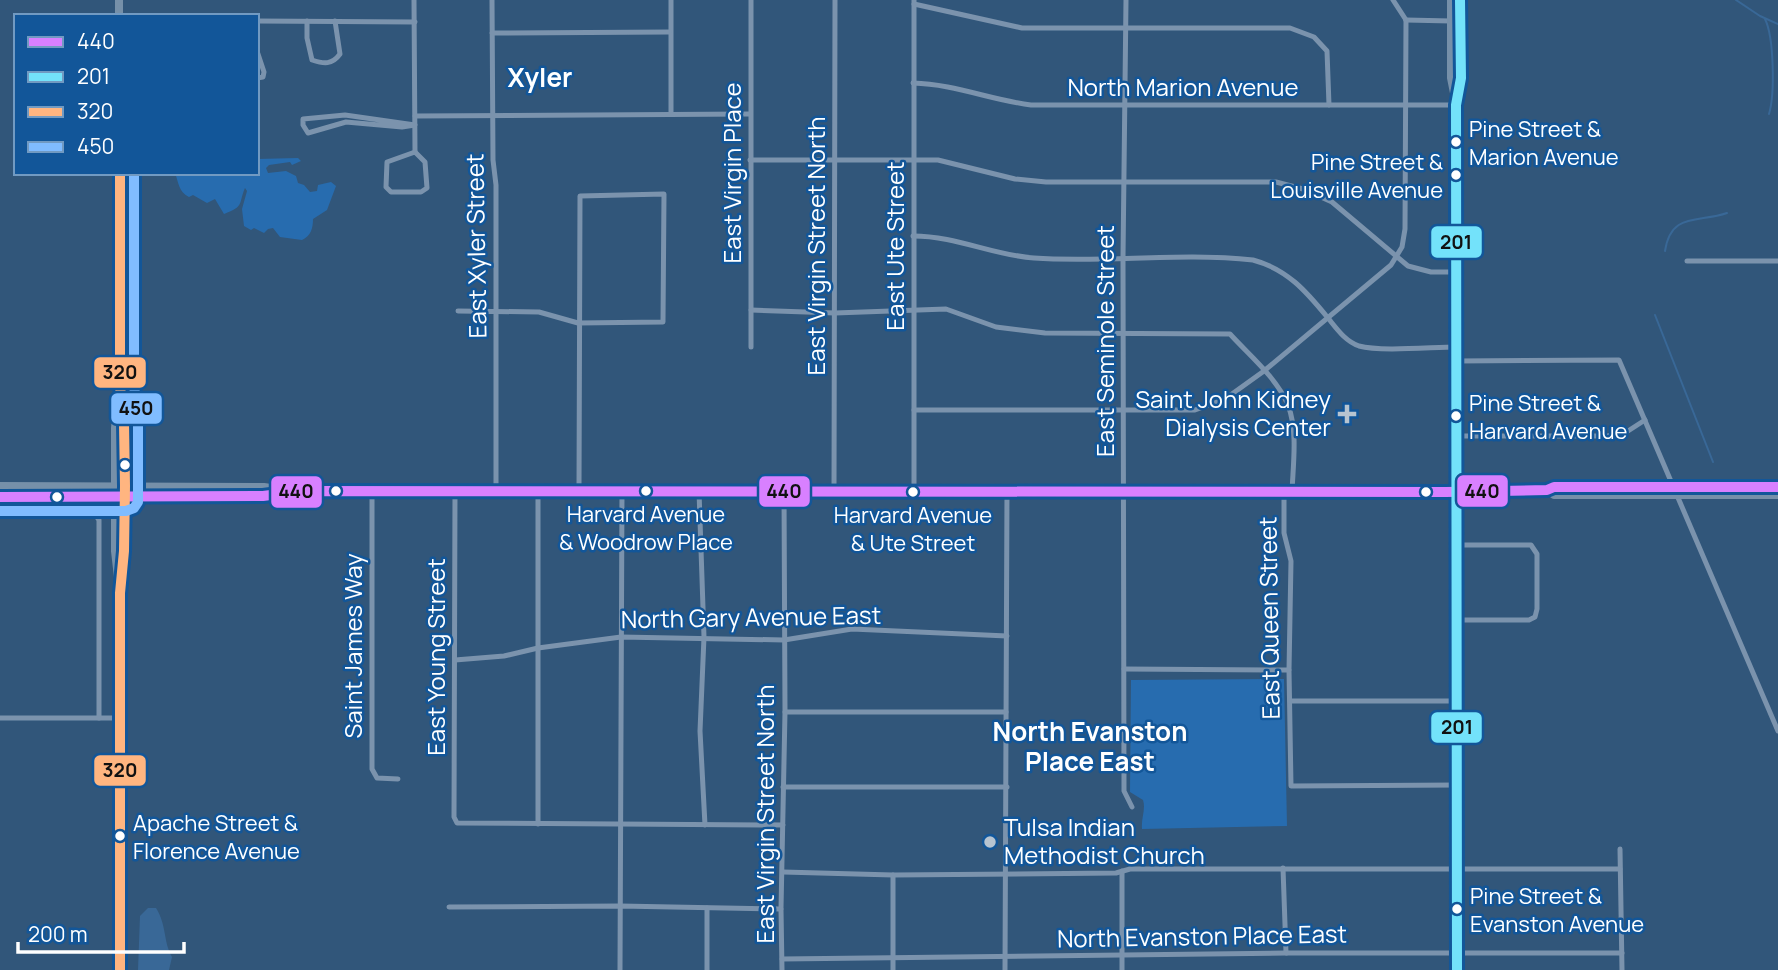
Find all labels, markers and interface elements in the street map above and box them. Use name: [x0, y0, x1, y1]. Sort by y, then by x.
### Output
legend: [14, 14, 259, 175]
text: 440: [77, 27, 115, 55]
district label: Xyler: [508, 59, 572, 95]
text: 201: [77, 62, 110, 90]
street label: North Marion Avenue: [1067, 70, 1299, 103]
street label: East Virgin Place: [715, 82, 748, 264]
text: 320: [77, 97, 113, 125]
place label: Pine Street & Marion Avenue: [1469, 114, 1619, 172]
street label: East Virgin Street North: [799, 116, 832, 376]
text: 450: [77, 132, 114, 160]
marker: Pine Street & Marion Avenue: [1449, 135, 1463, 149]
place label: Pine Street & Louisville Avenue: [1270, 147, 1444, 205]
street label: East Xyler Street: [457, 153, 494, 339]
street label: East Ute Street: [878, 161, 911, 331]
marker: Pine Street & Louisville Avenue: [1449, 168, 1463, 182]
street label: East Seminole Street: [1088, 225, 1121, 457]
line badge: 201: [1430, 225, 1483, 259]
text: 201: [1440, 229, 1472, 255]
line badge: 320: [93, 356, 147, 389]
text: 320: [103, 359, 137, 385]
place label: Saint John Kidney Dialysis Center: [1135, 382, 1331, 443]
place label: Pine Street & Harvard Avenue: [1469, 388, 1628, 446]
line badge: 450: [110, 392, 163, 425]
text: 450: [118, 395, 154, 421]
marker: Saint John Kidney Dialysis Center: [1337, 404, 1357, 424]
marker: Pine Street & Harvard Avenue: [1449, 409, 1463, 423]
unlabelled marker: [118, 458, 132, 472]
line badge: 440: [1456, 474, 1509, 508]
line badge: 440: [270, 475, 323, 509]
line badge: 440: [758, 475, 811, 508]
text: 440: [278, 478, 314, 504]
text: 440: [766, 478, 802, 504]
text: 440: [1464, 478, 1500, 504]
unlabelled marker: [329, 484, 343, 498]
marker: Harvard Avenue & Woodrow Place: [639, 484, 653, 498]
marker: Harvard Avenue & Ute Street: [906, 485, 920, 499]
unlabelled marker: [1419, 485, 1433, 499]
unlabelled marker: [50, 490, 64, 504]
place label: Harvard Avenue & Woodrow Place: [559, 499, 733, 557]
place label: Harvard Avenue & Ute Street: [834, 500, 992, 558]
street label: East Queen Street: [1250, 516, 1287, 720]
street label: Saint James Way: [336, 553, 369, 739]
street label: East Young Street: [419, 558, 452, 756]
street label: North Gary Avenue East: [621, 598, 881, 635]
street label: East Virgin Street North: [748, 684, 781, 944]
line badge: 201: [1430, 711, 1483, 744]
district label: North Evanston Place East: [993, 713, 1187, 779]
text: 201: [1441, 714, 1473, 740]
line badge: 320: [93, 754, 147, 787]
text: 320: [103, 757, 137, 783]
place label: Apache Street & Florence Avenue: [133, 808, 300, 866]
place label: Tulsa Indian Methodist Church: [1004, 810, 1205, 871]
marker: Apache Street & Florence Avenue: [113, 829, 127, 843]
marker: Tulsa Indian Methodist Church: [982, 834, 998, 850]
place label: Pine Street & Evanston Avenue: [1470, 881, 1644, 939]
marker: Pine Street & Evanston Avenue: [1450, 902, 1464, 916]
scale bar: [18, 911, 184, 955]
street label: North Evanston Place East: [1057, 916, 1347, 955]
text: 200 m: [28, 920, 88, 948]

